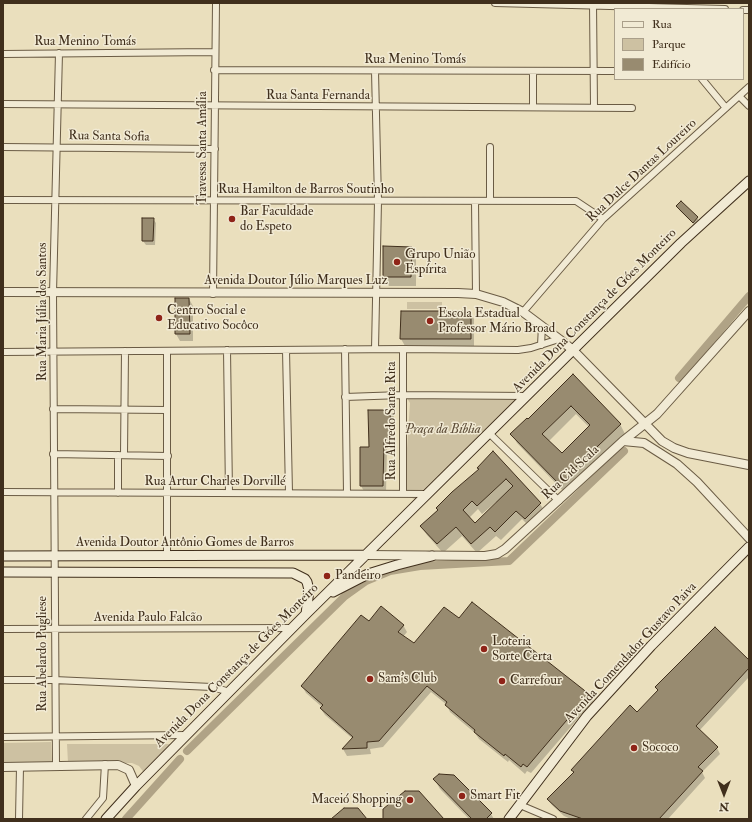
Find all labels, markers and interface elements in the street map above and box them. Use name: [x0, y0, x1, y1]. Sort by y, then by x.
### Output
legend: [614, 8, 744, 80]
text: Rua: [652, 17, 672, 32]
street label: Rua Menino Tomás: [34, 34, 136, 50]
text: Parque: [652, 37, 686, 52]
street label: Rua Menino Tomás: [364, 52, 466, 68]
text: Edifício: [652, 57, 691, 72]
street label: Rua Santa Fernanda: [266, 88, 370, 104]
street label: Travessa Santa Amália: [195, 91, 211, 205]
street label: Rua Dulce Dantas Loureiro: [584, 116, 700, 226]
street label: Rua Santa Sofia: [68, 128, 150, 146]
street label: Rua Hamilton de Barros Soutinho: [218, 182, 394, 198]
place label: Bar Faculdade do Espeto: [240, 204, 313, 235]
marker: Bar Faculdade do Espeto: [227, 214, 237, 224]
street label: Avenida Dona Constança de Góes Monteiro: [510, 226, 680, 396]
street label: Rua Maria Júlia dos Santos: [35, 243, 51, 381]
place label: Grupo União Espírita: [405, 247, 475, 278]
marker: Grupo União Espírita: [392, 257, 402, 267]
street label: Avenida Doutor Júlio Marques Luz: [204, 273, 388, 289]
place label: Centro Social e Educativo Socôco: [167, 303, 259, 334]
place label: Escola Estadual Professor Mário Broad: [438, 306, 555, 337]
marker: Centro Social e Educativo Socôco: [154, 313, 164, 323]
marker: Escola Estadual Professor Mário Broad: [425, 316, 435, 326]
street label: Rua Alfredo Santa Rita: [384, 361, 400, 481]
park label: Praça da Bíblia: [405, 422, 481, 438]
street label: Rua Cid Scala: [539, 443, 603, 503]
street label: Rua Artur Charles Dorvillé: [145, 474, 285, 490]
street label: Avenida Doutor Antônio Gomes de Barros: [76, 535, 294, 551]
place label: Pandeiro: [335, 568, 381, 584]
marker: Pandeiro: [322, 571, 332, 581]
street label: Avenida Comendador Gustavo Paiva: [562, 580, 700, 726]
street label: Avenida Dona Constança de Góes Monteiro: [152, 581, 322, 751]
street label: Rua Abelardo Pugliese: [35, 596, 51, 712]
street label: Avenida Paulo Falcão: [94, 610, 202, 626]
place label: Loteria Sorte Certa: [492, 634, 552, 665]
marker: Loteria Sorte Certa: [479, 644, 489, 654]
place label: Sam's Club: [378, 671, 437, 687]
place label: Carrefour: [510, 673, 562, 689]
marker: Sam's Club: [365, 674, 375, 684]
marker: Carrefour: [497, 676, 507, 686]
place label: Sococo: [642, 740, 678, 756]
marker: Sococo: [629, 743, 639, 753]
north arrow: [704, 774, 744, 814]
place label: Smart Fit: [470, 788, 520, 804]
marker: Smart Fit: [457, 791, 467, 801]
place label: Maceió Shopping: [311, 792, 402, 808]
marker: Maceió Shopping: [405, 795, 415, 805]
text: N: [719, 800, 729, 813]

